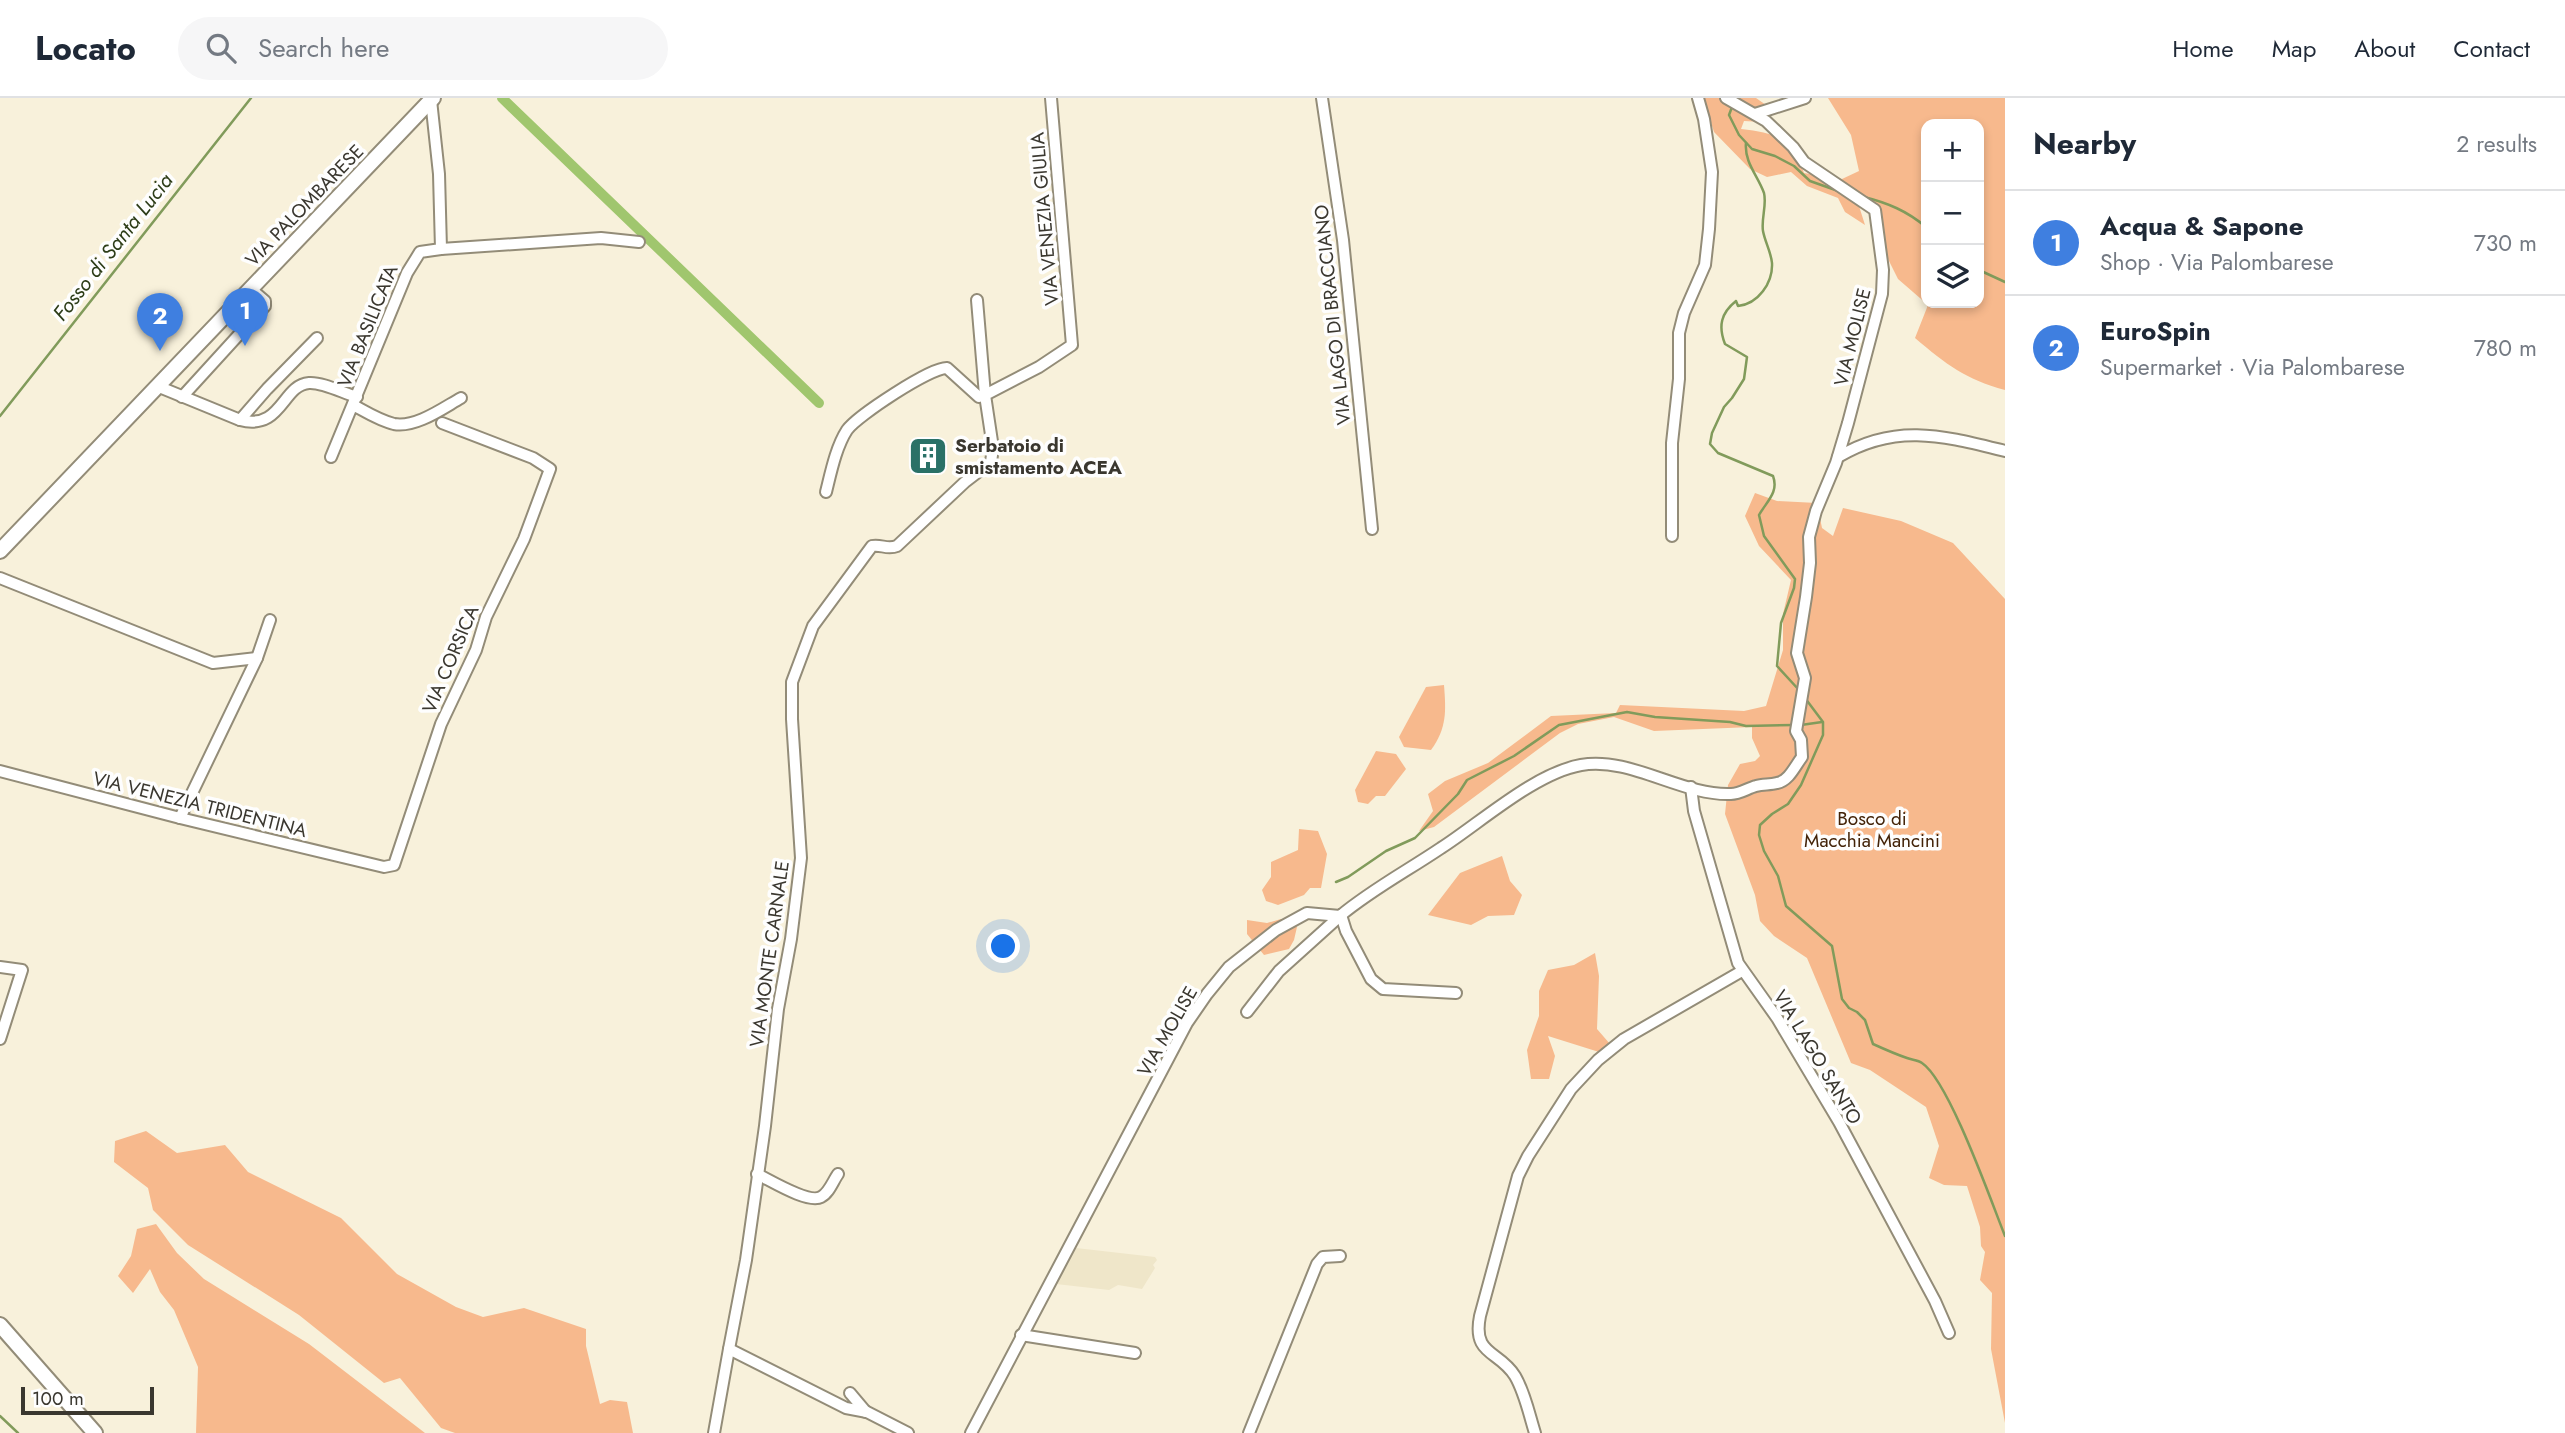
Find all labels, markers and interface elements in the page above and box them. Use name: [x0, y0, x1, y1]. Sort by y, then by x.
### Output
search box: [178, 17, 668, 80]
text: Locato: [35, 25, 136, 72]
icon: search: [202, 29, 240, 67]
text: Search here: [258, 29, 389, 67]
text: Home: [2172, 31, 2234, 66]
text: Map: [2272, 31, 2316, 66]
text: About: [2354, 31, 2415, 66]
text: Contact: [2453, 31, 2530, 66]
map controls: [1921, 119, 1984, 308]
button: +: [1921, 119, 1984, 182]
text: Nearby: [2033, 122, 2136, 165]
text: 2 results: [2456, 127, 2537, 161]
street label: VIA VENEZIA GIULIA: [1023, 131, 1066, 307]
street label: VIA PALOMBARESE: [239, 138, 370, 272]
water label: Fosso di Santa Lucia: [46, 166, 181, 327]
button: −: [1921, 182, 1984, 245]
street label: VIA LAGO DI BRACCIANO: [1307, 203, 1357, 426]
text: Acqua & Sapone: [2100, 207, 2304, 245]
text: 1: [2050, 226, 2062, 260]
text: 730 m: [2474, 226, 2537, 260]
button: layers: [1921, 245, 1984, 308]
text: Shop · Via Palombarese: [2100, 245, 2334, 279]
street label: VIA BASILICATA: [331, 260, 404, 392]
street label: VIA MOLISE: [1827, 285, 1878, 389]
pin: 1: [222, 288, 268, 346]
pin: 2: [137, 293, 183, 351]
text: EuroSpin: [2100, 312, 2211, 350]
text: 2: [2048, 331, 2064, 365]
text: 780 m: [2474, 331, 2537, 365]
text: Supermarket · Via Palombarese: [2100, 350, 2405, 384]
place label: Serbatoio di smistamento ACEA: [955, 432, 1122, 481]
building icon: Serbatoio di smistamento ACEA: [907, 435, 949, 477]
street label: VIA CORSICA: [416, 601, 485, 717]
street label: VIA VENEZIA TRIDENTINA: [90, 765, 310, 844]
park label: Bosco di Macchia Mancini: [1804, 805, 1940, 854]
street label: VIA MONTE CARNALE: [743, 859, 796, 1049]
your location: [986, 929, 1020, 963]
street label: VIA MOLISE: [1131, 981, 1204, 1081]
street label: VIA LAGO SANTO: [1767, 985, 1868, 1130]
scale bar: [21, 1384, 154, 1416]
text: 100 m: [32, 1385, 84, 1412]

